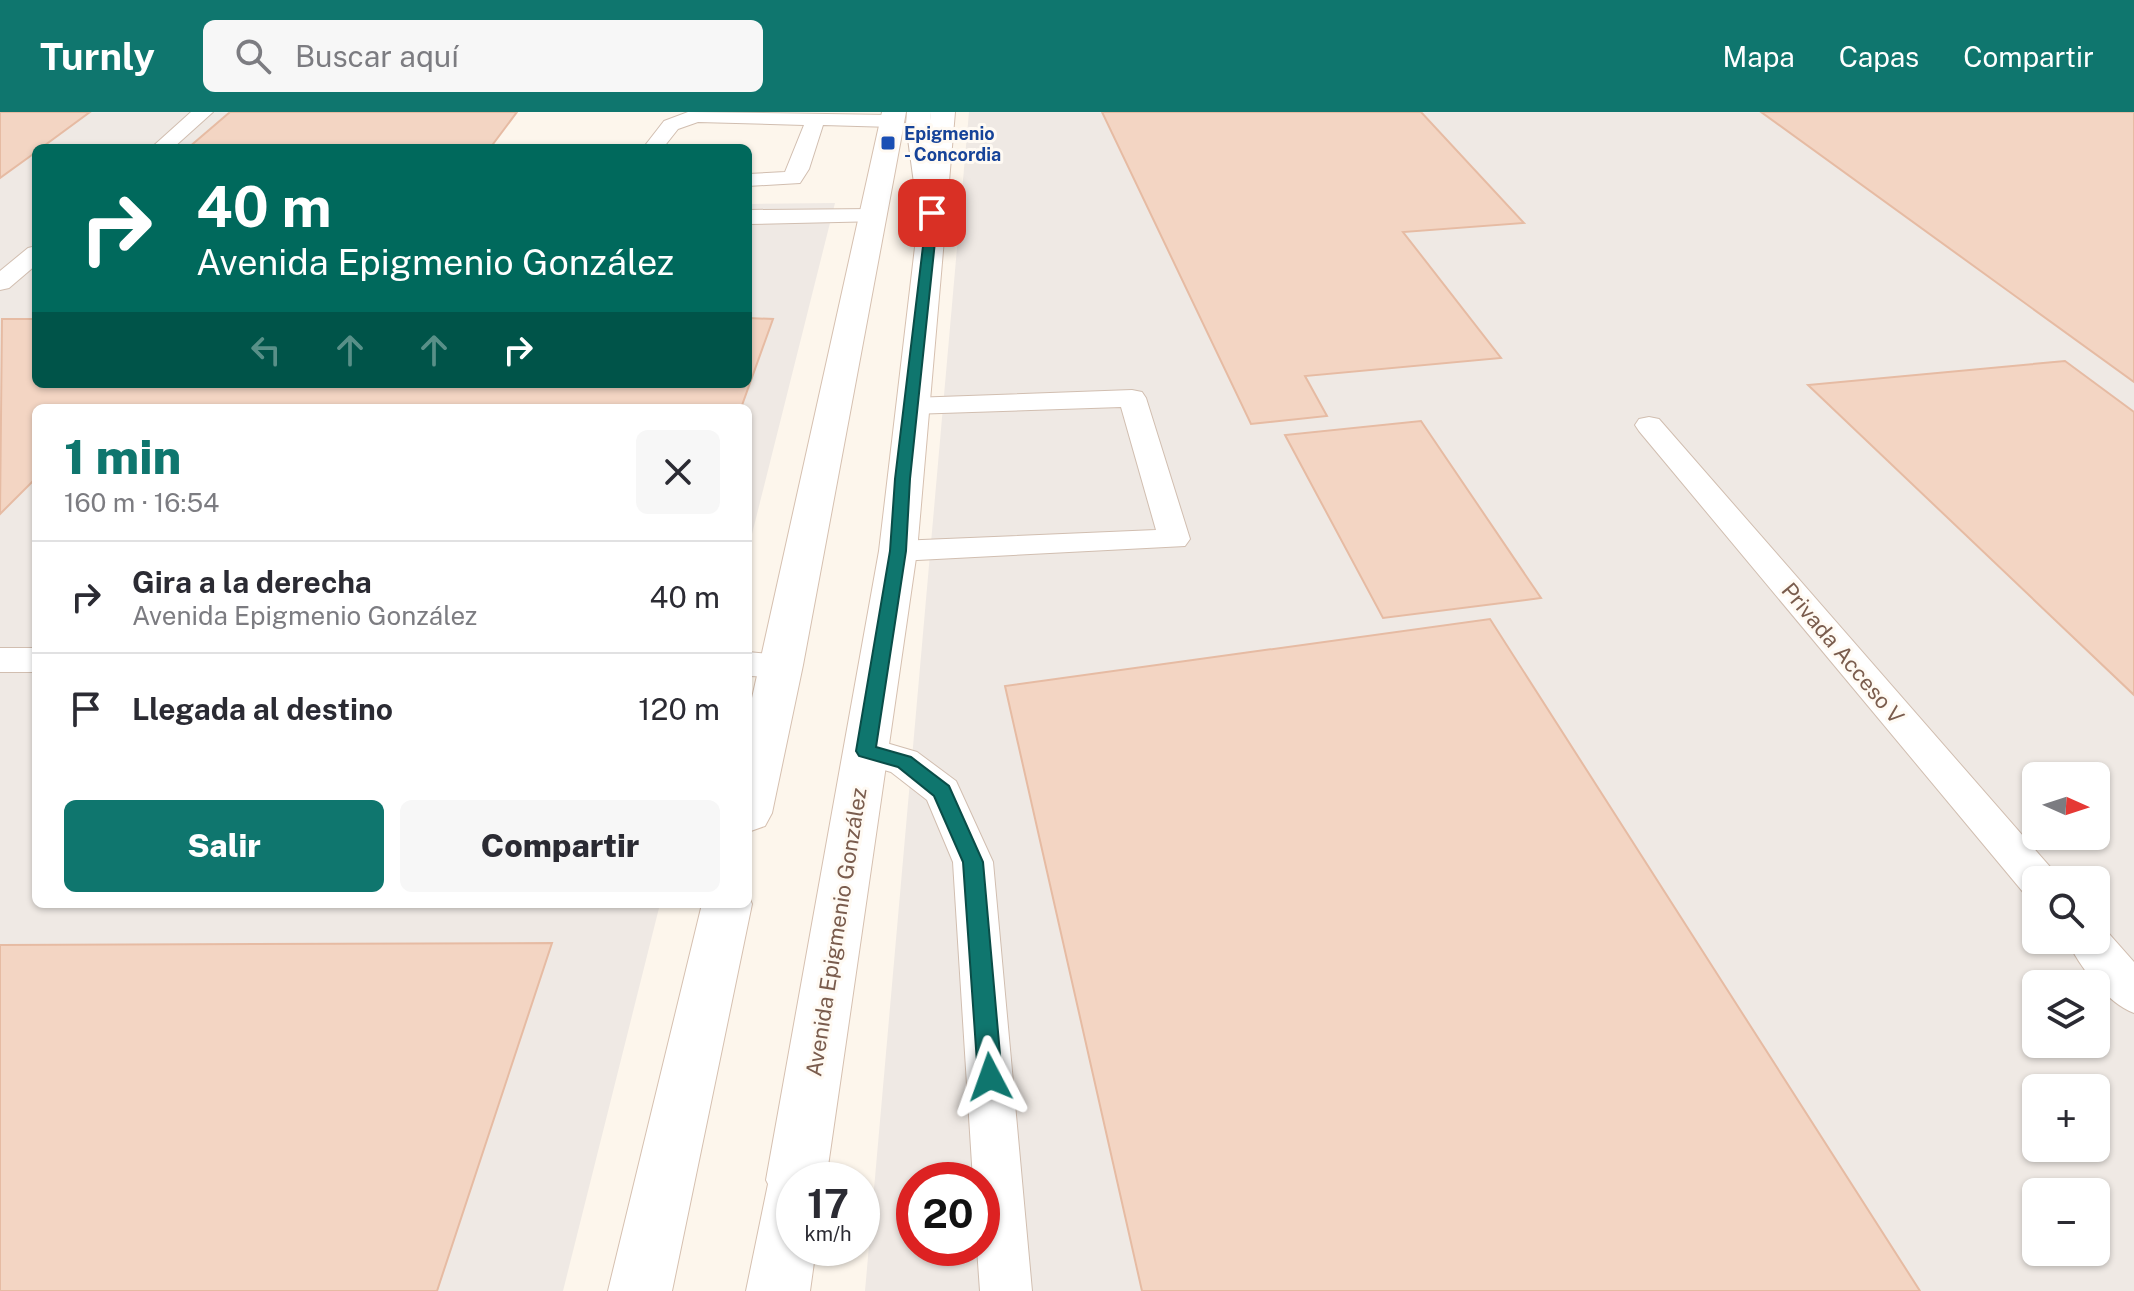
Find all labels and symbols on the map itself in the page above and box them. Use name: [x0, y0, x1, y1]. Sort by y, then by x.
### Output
place label: Epigmenio - Concordia: [904, 123, 1001, 165]
marker: Epigmenio - Concordia: [879, 134, 897, 152]
pin: [898, 179, 966, 247]
street label: Privada Acceso V: [1776, 577, 1910, 729]
north arrow: [2022, 762, 2110, 850]
street label: Avenida Epigmenio González: [800, 786, 872, 1078]
position arrow: [948, 1035, 1032, 1119]
speed limit sign: 20: [896, 1162, 1000, 1266]

